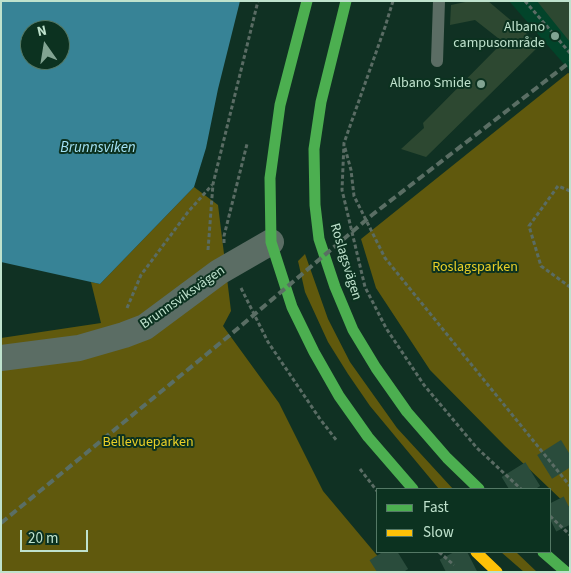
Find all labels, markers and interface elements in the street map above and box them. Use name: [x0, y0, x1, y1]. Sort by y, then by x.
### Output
north arrow: [20, 20, 70, 70]
place label: Albano campusområde: [453, 20, 545, 52]
text: N: [35, 21, 49, 42]
marker: Albano campusområde: [549, 30, 561, 42]
place label: Albano Smide: [390, 76, 471, 92]
marker: Albano Smide: [475, 78, 487, 90]
water label: Brunnsviken: [60, 140, 136, 158]
street label: Roslagsvägen: [325, 221, 365, 303]
park label: Roslagsparken: [432, 260, 518, 276]
street label: Brunnsviksvägen: [137, 263, 229, 333]
park label: Bellevueparken: [102, 435, 194, 451]
legend: [376, 488, 551, 553]
text: Fast: [423, 497, 449, 518]
scale bar: [22, 520, 90, 552]
text: Slow: [423, 522, 454, 543]
text: 20 m: [28, 528, 58, 549]

